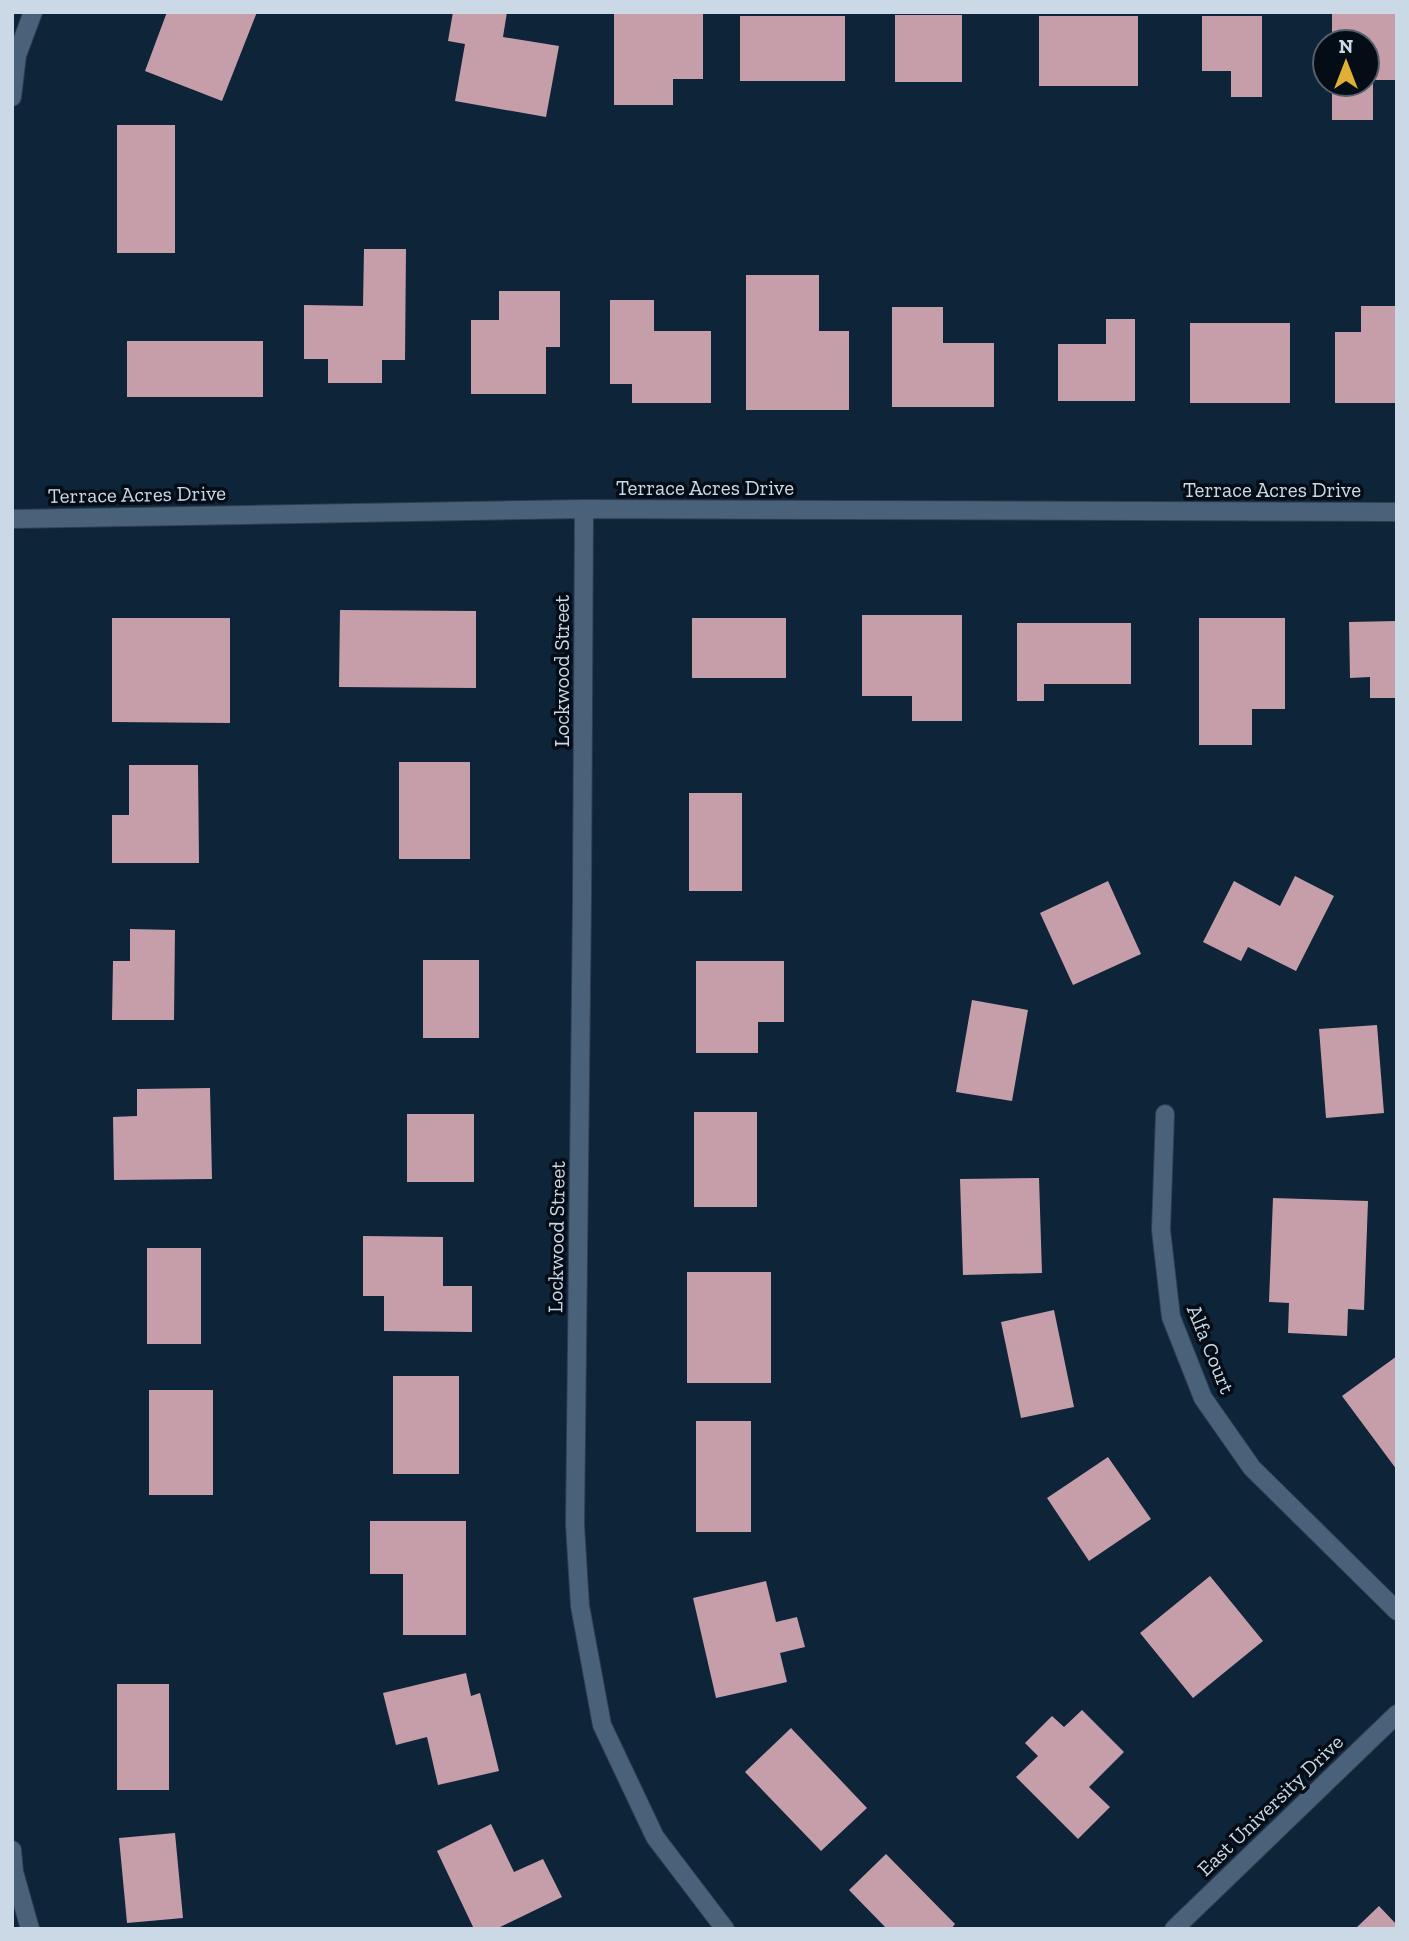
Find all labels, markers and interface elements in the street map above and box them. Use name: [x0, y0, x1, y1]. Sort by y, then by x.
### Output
north arrow: [1311, 28, 1381, 98]
text: N: [1339, 35, 1353, 58]
street label: Terrace Acres Drive: [616, 475, 794, 500]
street label: Terrace Acres Drive: [1183, 477, 1361, 502]
street label: Terrace Acres Drive: [48, 480, 226, 508]
street label: Lockwood Street: [549, 595, 574, 747]
street label: Lockwood Street: [542, 1161, 570, 1313]
street label: Alfa Court: [1182, 1301, 1240, 1397]
street label: East University Drive: [1192, 1729, 1348, 1881]

